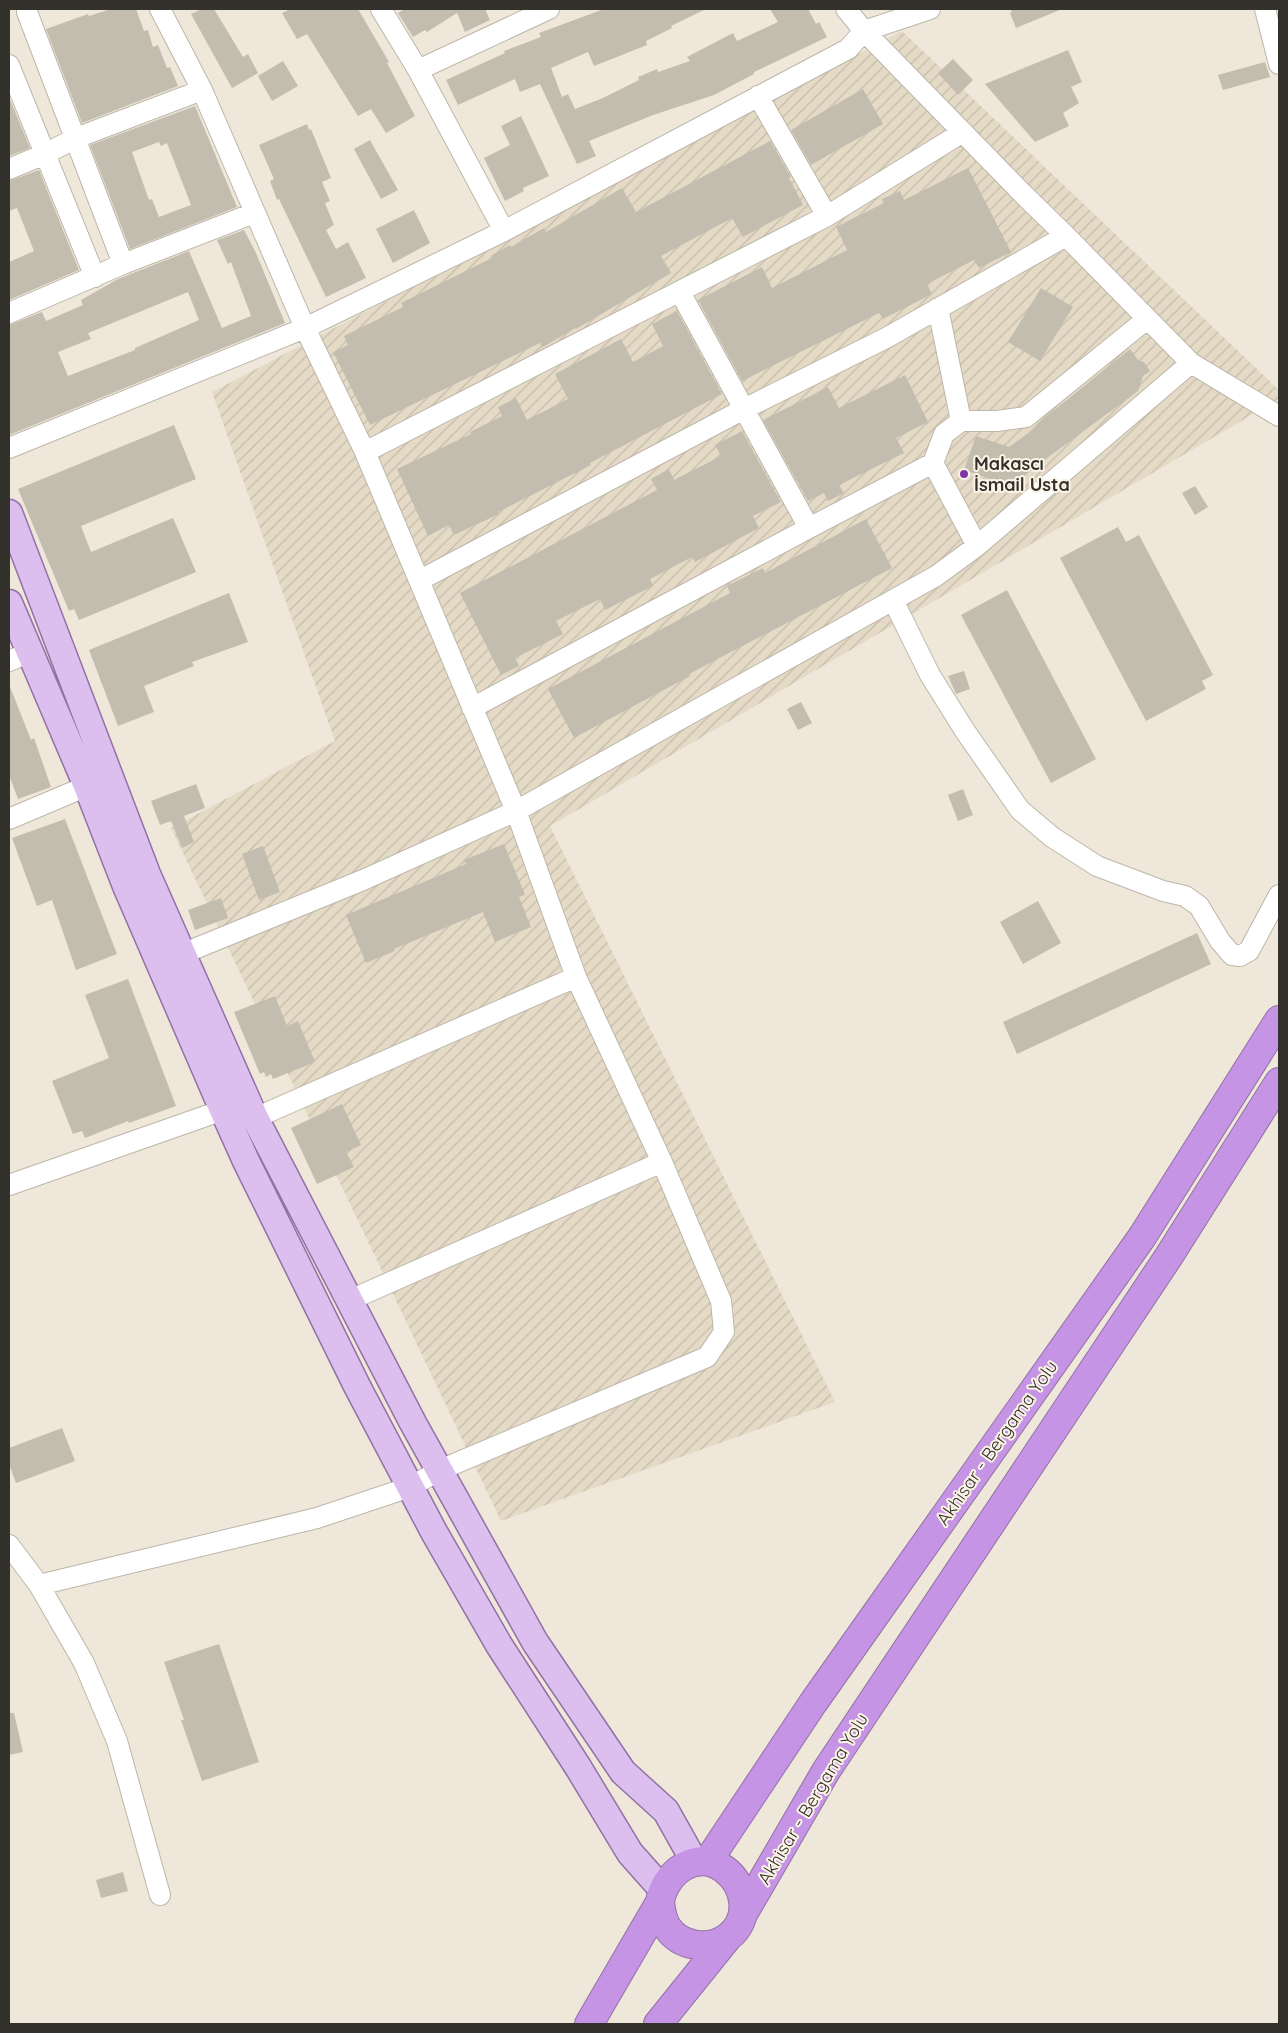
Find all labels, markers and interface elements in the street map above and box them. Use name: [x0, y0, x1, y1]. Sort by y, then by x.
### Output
place label: Makascı İsmail Usta: [974, 452, 1070, 496]
marker: Makascı İsmail Usta: [958, 468, 970, 480]
street label: Akhisar - Bergama Yolu: [931, 1356, 1062, 1530]
street label: Akhisar - Bergama Yolu: [752, 1709, 873, 1889]

